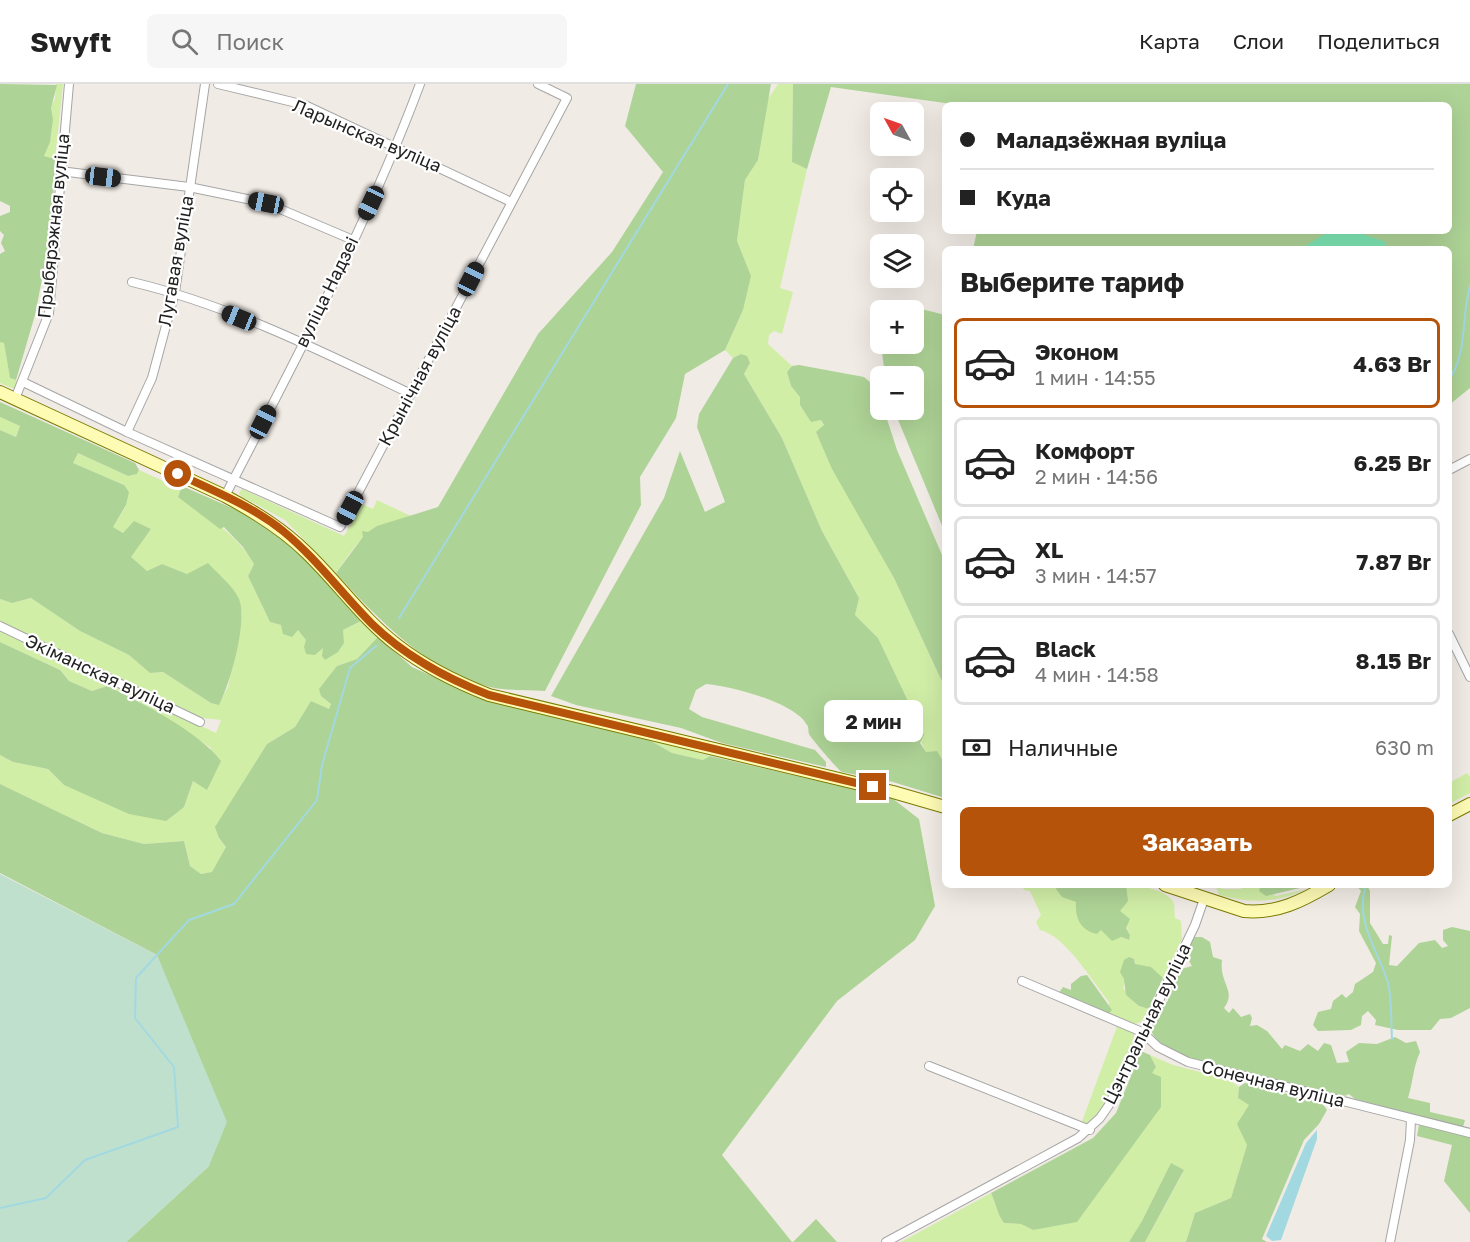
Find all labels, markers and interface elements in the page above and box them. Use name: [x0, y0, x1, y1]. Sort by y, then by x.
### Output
search box: [147, 14, 567, 68]
text: Swyft: [30, 25, 111, 58]
icon: search: [168, 25, 201, 58]
text: Поиск: [216, 28, 284, 55]
text: Карта: [1139, 28, 1200, 54]
text: Слои: [1233, 28, 1284, 54]
text: Поделиться: [1317, 28, 1440, 54]
street label: Ларынская вуліца: [290, 94, 445, 176]
north arrow: [870, 102, 924, 156]
map controls: [870, 102, 924, 420]
text: Маладзёжная вуліца: [996, 126, 1226, 153]
street label: Прыбярэжная вуліца: [32, 132, 74, 319]
car: [84, 166, 122, 188]
button: locate: [870, 168, 924, 222]
car: [355, 183, 387, 223]
text: Куда: [996, 184, 1051, 211]
car: [247, 191, 285, 215]
street label: Лугавая вуліца: [153, 194, 197, 328]
street label: вуліца Надзеі: [290, 233, 362, 350]
button: layers: [870, 234, 924, 288]
car: [455, 259, 487, 299]
text: Выберите тариф: [960, 266, 1184, 298]
button: +: [870, 300, 924, 354]
street label: Крынічная вуліца: [373, 302, 465, 449]
car: [219, 303, 259, 333]
icon: car: [963, 336, 1017, 390]
text: Эконом: [1035, 338, 1119, 365]
text: 4.63 Br: [1353, 350, 1431, 377]
text: 1 мин · 14:55: [1035, 365, 1156, 389]
button: −: [870, 366, 924, 420]
car: [247, 402, 279, 442]
icon: car: [963, 435, 1017, 489]
text: Комфорт: [1035, 437, 1135, 464]
text: 6.25 Br: [1354, 449, 1431, 476]
route start: [164, 460, 191, 487]
text: 2 мин · 14:56: [1035, 464, 1158, 488]
car: [334, 488, 366, 528]
icon: car: [963, 534, 1017, 588]
text: XL: [1035, 536, 1063, 563]
text: 7.87 Br: [1356, 548, 1431, 575]
text: 3 мин · 14:57: [1035, 563, 1157, 587]
street label: Экіманская вуліца: [22, 629, 179, 717]
icon: car: [963, 633, 1017, 687]
text: Black: [1035, 635, 1096, 662]
text: 8.15 Br: [1356, 647, 1431, 674]
text: 4 мин · 14:58: [1035, 662, 1159, 686]
callout: 2 мин: [824, 700, 922, 742]
text: 2 мин: [846, 709, 902, 733]
icon: cash: [960, 731, 993, 764]
text: Наличные: [1008, 734, 1118, 761]
text: 630 m: [1375, 735, 1434, 759]
route end: [859, 773, 886, 800]
button: Заказать: [960, 807, 1434, 876]
street label: Цэнтральная вуліца: [1097, 939, 1195, 1108]
street label: Сонечная вуліца: [1199, 1055, 1347, 1111]

